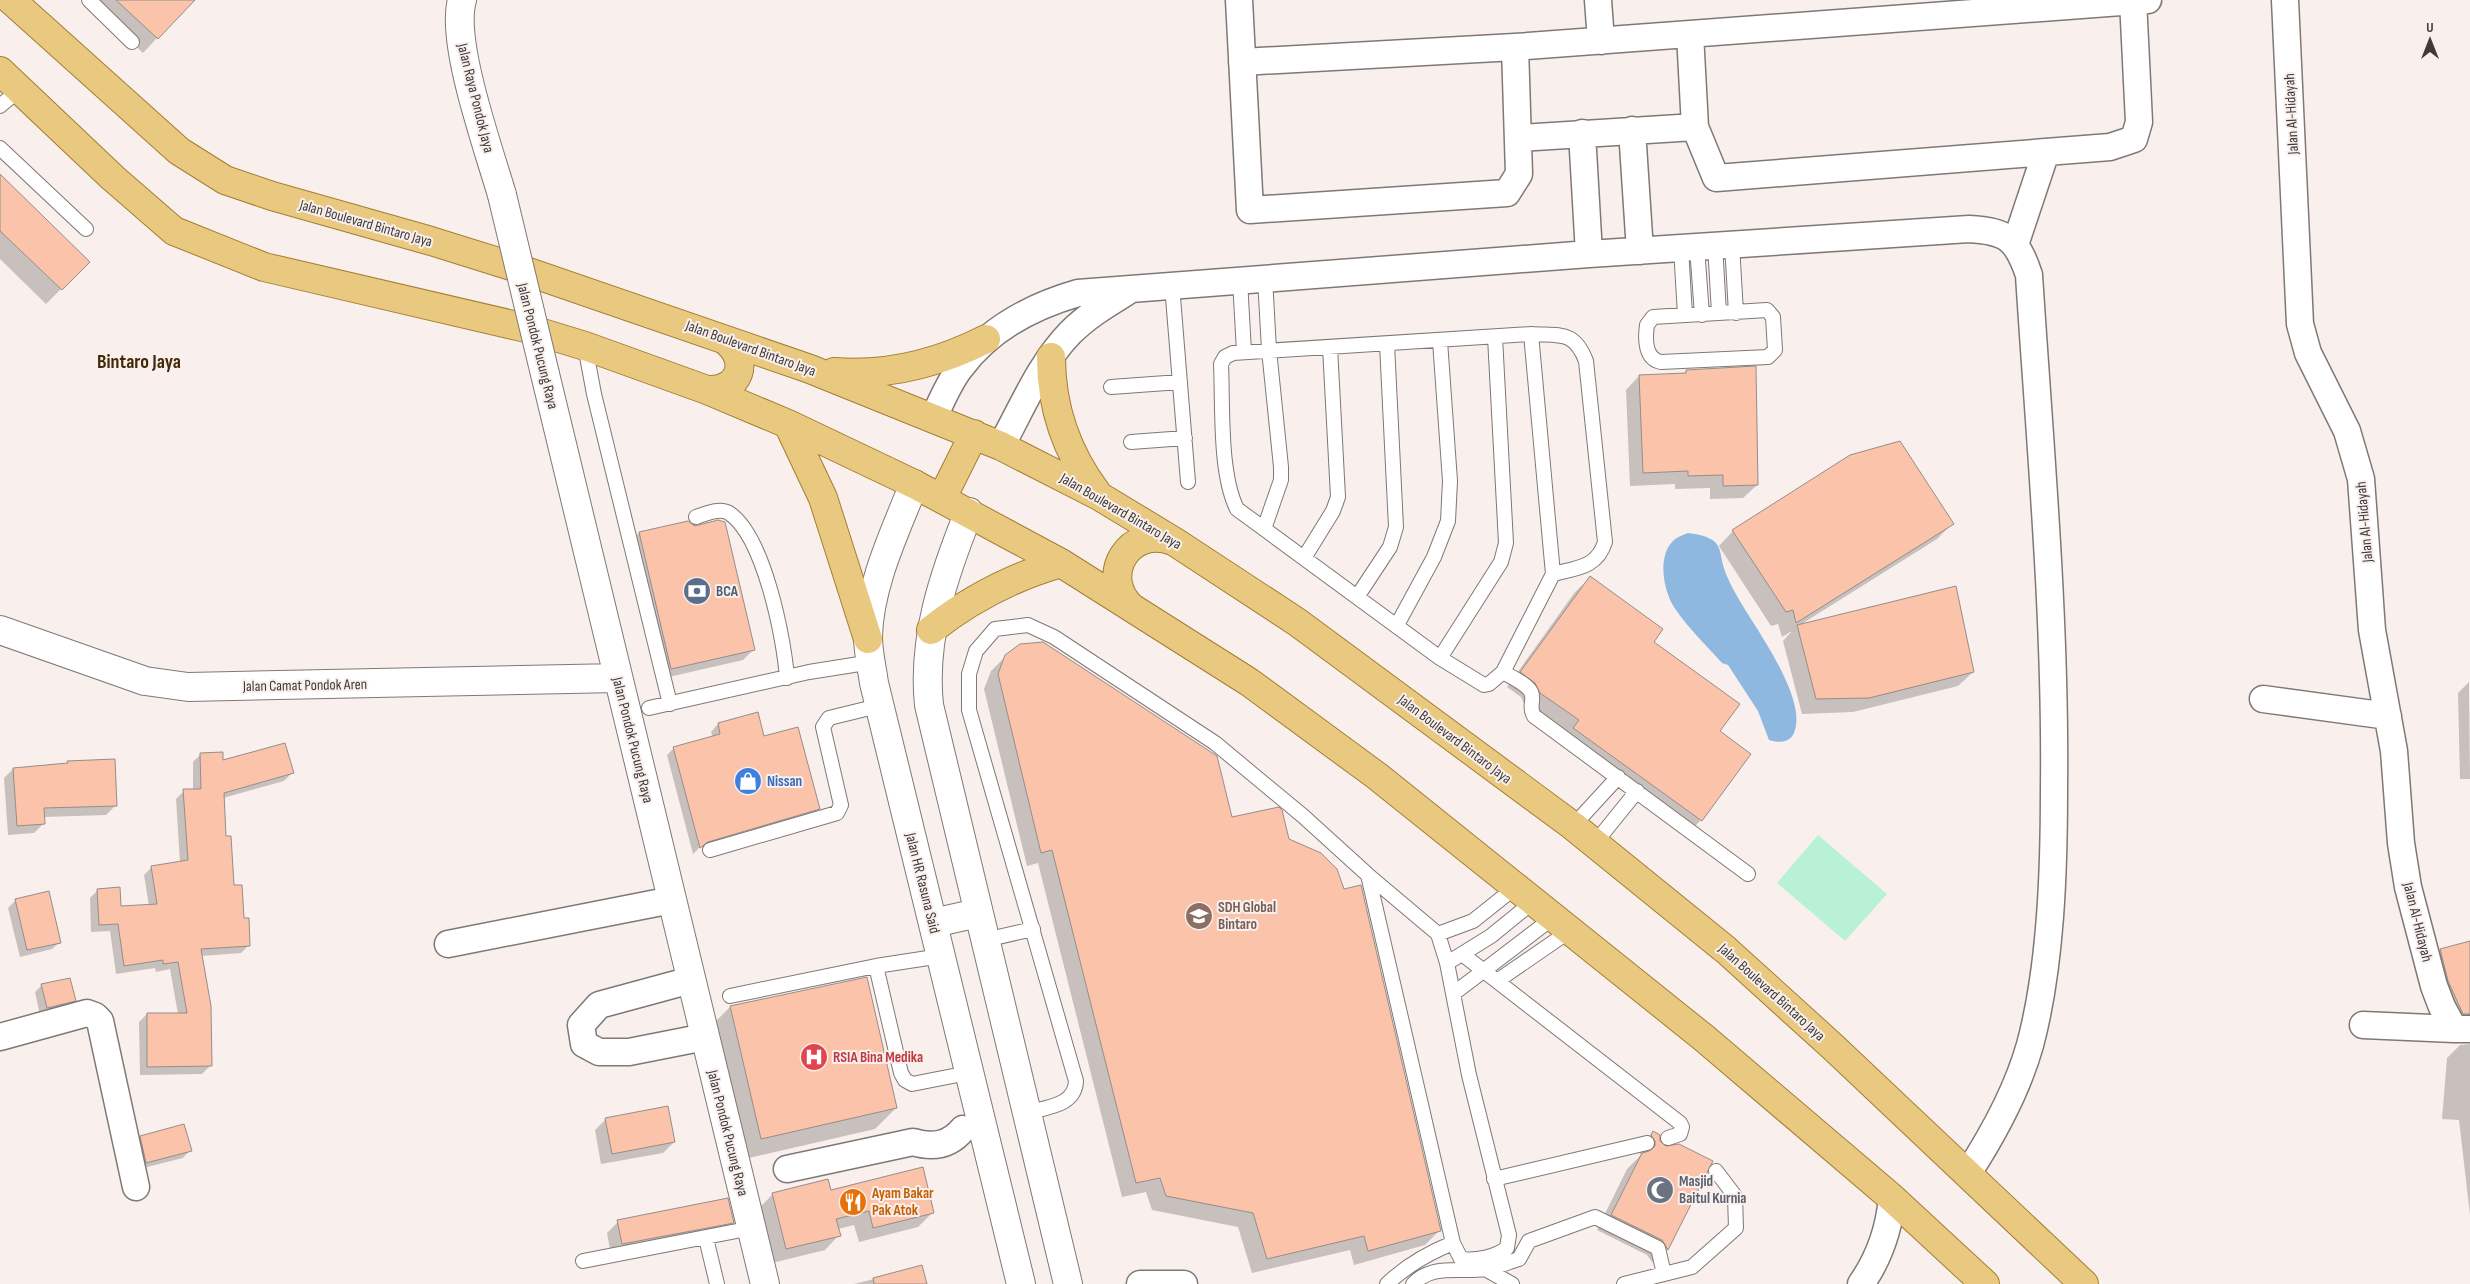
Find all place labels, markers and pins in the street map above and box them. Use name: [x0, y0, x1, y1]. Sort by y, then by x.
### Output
bank icon: BCA: [682, 576, 712, 606]
place label: BCA: [716, 582, 739, 601]
shop icon: Nissan: [733, 766, 763, 796]
place label: Nissan: [767, 772, 802, 791]
place label: SDH Global Bintaro: [1218, 898, 1276, 934]
school or university icon: SDH Global Bintaro: [1184, 901, 1214, 931]
hospital icon: RSIA Bina Medika: [799, 1042, 829, 1072]
place label: RSIA Bina Medika: [833, 1048, 923, 1067]
place label: Masjid Baitul Kurnia: [1679, 1172, 1747, 1208]
mosque icon: Masjid Baitul Kurnia: [1645, 1175, 1675, 1205]
place label: Ayam Bakar Pak Atok: [871, 1184, 934, 1220]
restaurant icon: Ayam Bakar Pak Atok: [838, 1187, 868, 1217]

